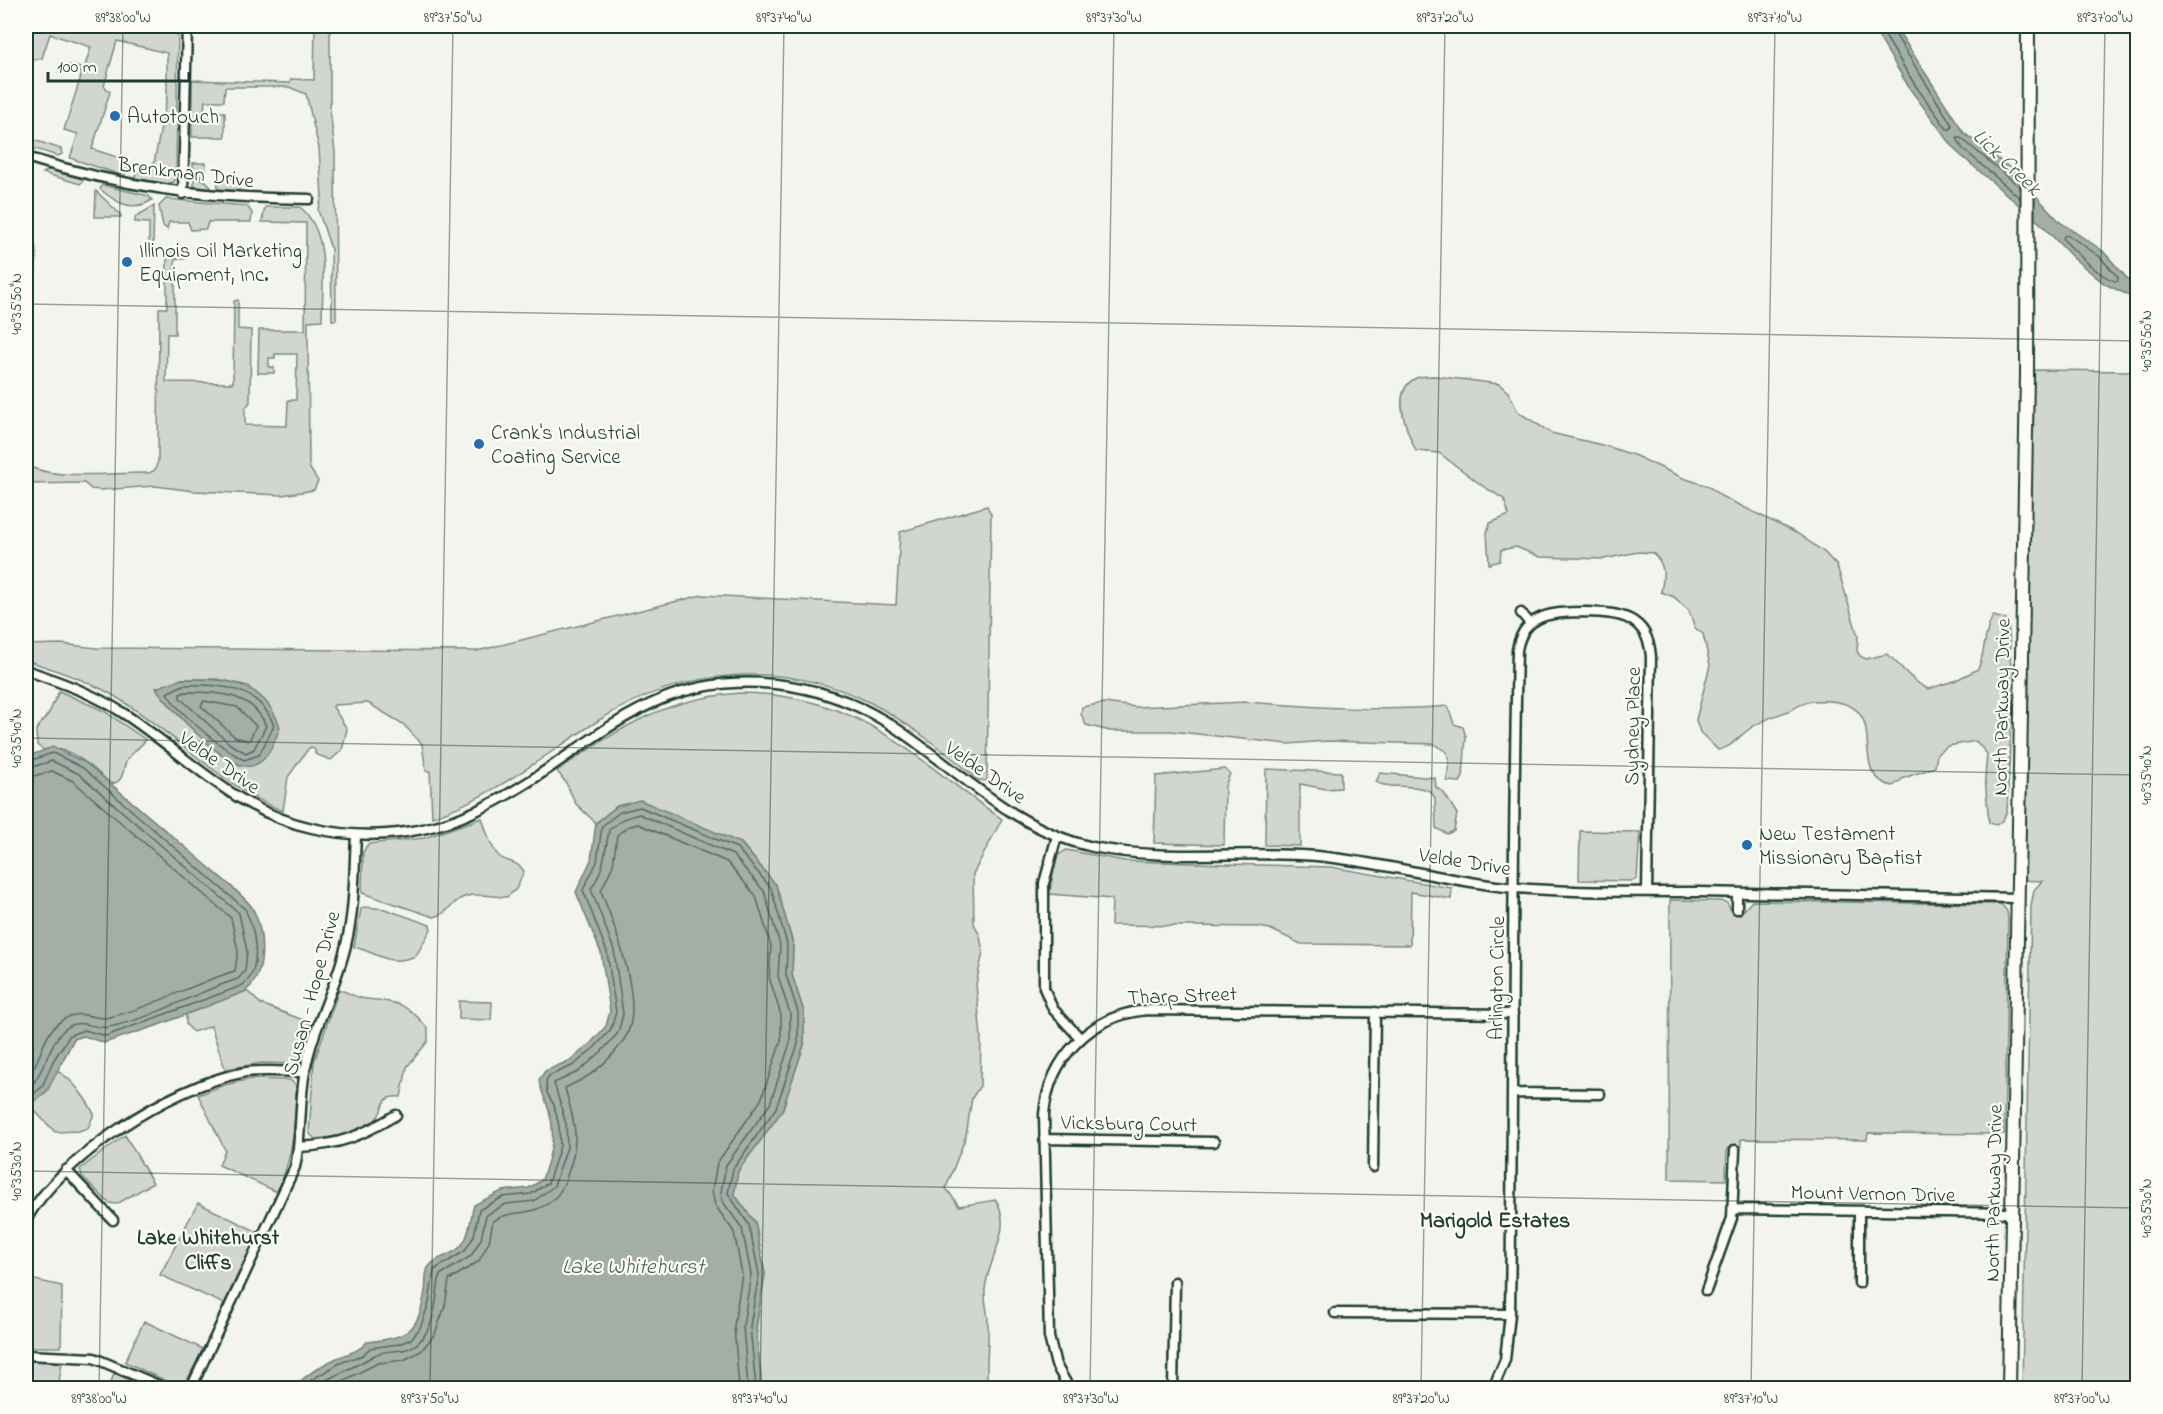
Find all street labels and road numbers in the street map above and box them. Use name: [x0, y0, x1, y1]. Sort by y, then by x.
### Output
street label: Brenkman Drive: [115, 151, 256, 197]
street label: North Parkway Drive: [1986, 617, 2022, 796]
street label: Sydney Place: [1618, 666, 1652, 786]
street label: Velde Drive: [171, 724, 266, 803]
street label: Velde Drive: [937, 734, 1032, 813]
street label: Velde Drive: [1415, 841, 1514, 885]
street label: Susan - Hope Drive: [277, 907, 349, 1079]
street label: Arlington Circle: [1482, 915, 1516, 1040]
street label: Tharp Street: [1127, 980, 1237, 1014]
street label: North Parkway Drive: [1978, 1103, 2014, 1282]
street label: Vicksburg Court: [1060, 1109, 1197, 1143]
street label: Mount Vernon Drive: [1790, 1179, 1956, 1211]

